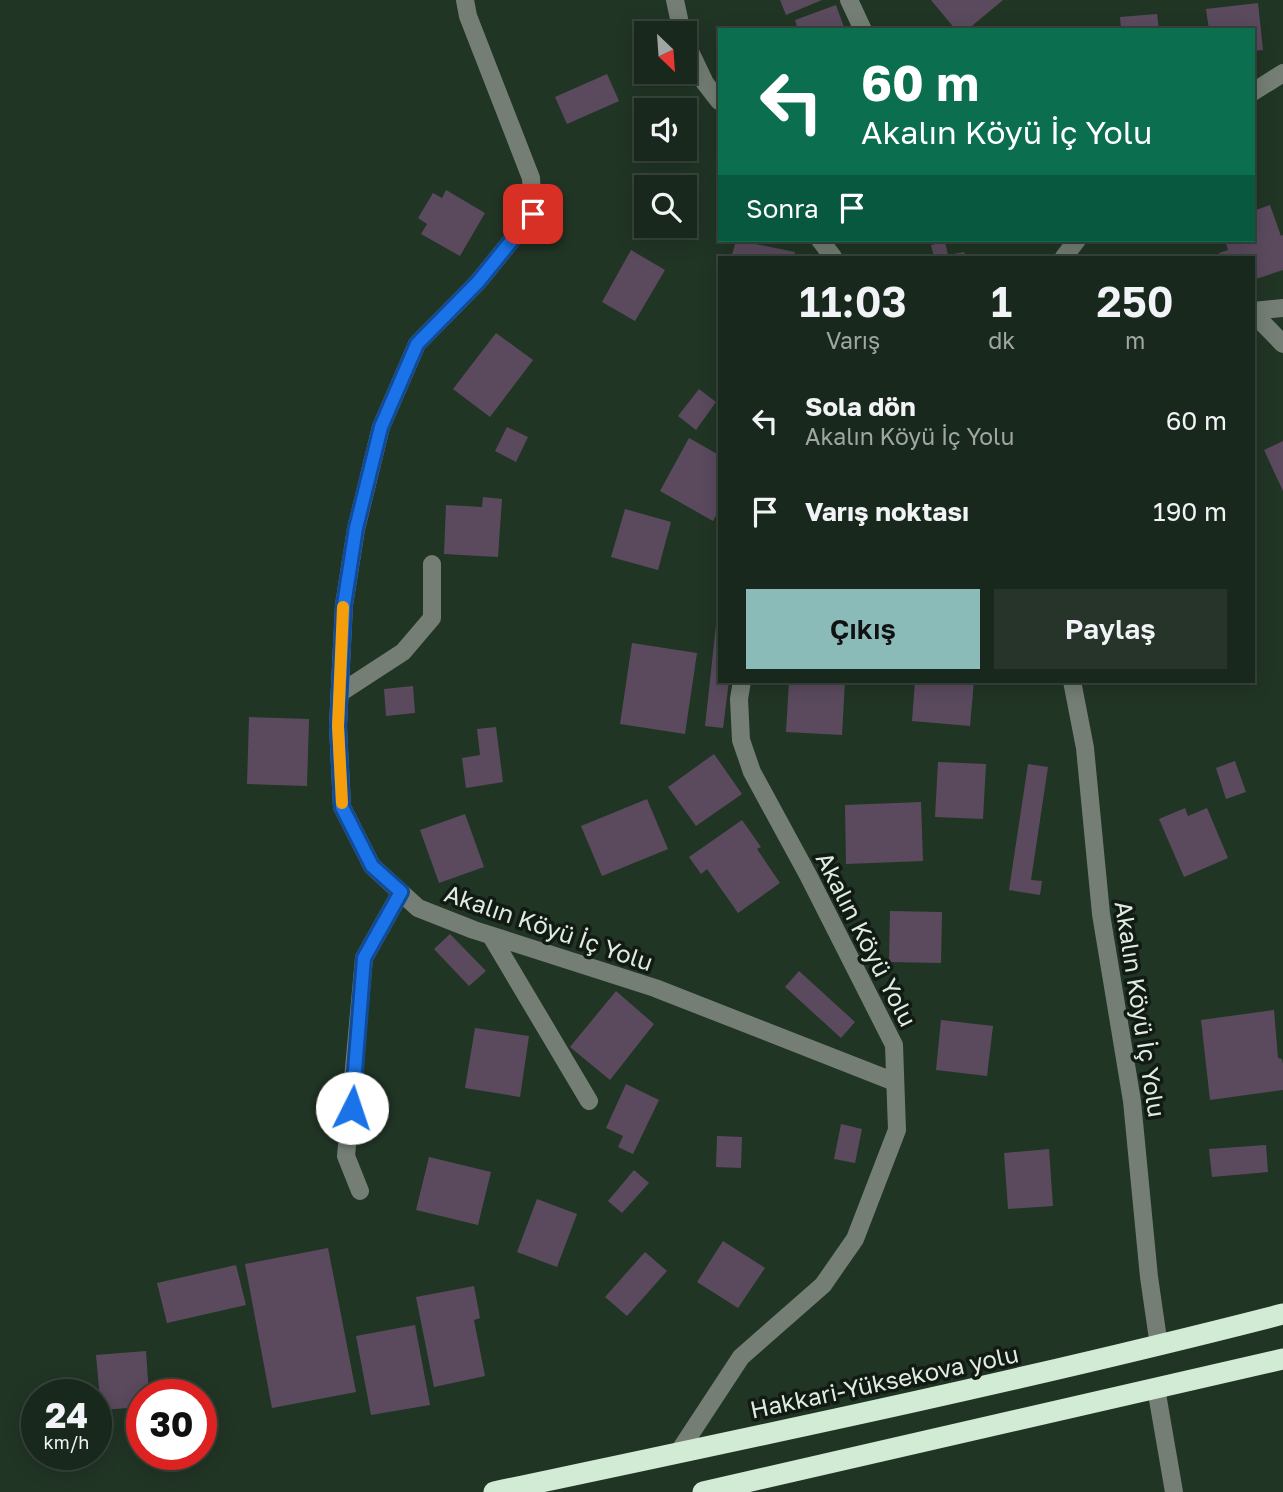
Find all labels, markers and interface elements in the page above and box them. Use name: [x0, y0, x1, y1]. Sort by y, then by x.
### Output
north arrow: [634, 21, 696, 84]
map controls: [634, 21, 697, 238]
text: 60 m: [861, 53, 979, 112]
icon: left: [746, 56, 837, 147]
button: sound: [634, 98, 697, 161]
text: Akalın Köyü İç Yolu: [861, 113, 1152, 151]
button: search: [634, 175, 697, 238]
pin: [503, 184, 563, 244]
icon: arrive: [833, 189, 871, 227]
text: Sonra: [746, 193, 819, 224]
icon: arrive: [514, 195, 552, 233]
text: 11:03: [799, 276, 907, 326]
text: 1: [991, 276, 1012, 326]
text: 250: [1097, 276, 1174, 326]
text: Varış: [826, 326, 880, 354]
text: dk: [988, 326, 1015, 354]
text: m: [1125, 326, 1145, 354]
text: Sola dön: [805, 391, 916, 422]
icon: left: [746, 402, 784, 440]
text: 60 m: [1166, 405, 1227, 436]
text: Akalın Köyü İç Yolu: [805, 422, 1014, 450]
icon: arrive: [746, 493, 784, 531]
text: Varış noktası: [805, 496, 969, 527]
text: 190 m: [1153, 496, 1227, 527]
button: Çıkış: [746, 589, 980, 669]
button: Paylaş: [994, 589, 1227, 669]
street label: Akalın Köyü Yolu: [811, 847, 923, 1031]
street label: Akalın Köyü İç Yolu: [441, 878, 657, 976]
street label: Akalın Köyü İç Yolu: [1110, 899, 1172, 1119]
position arrow: [315, 1071, 389, 1145]
street label: Hakkari-Yüksekova yolu: [747, 1338, 1021, 1424]
speed limit sign: 30: [126, 1379, 217, 1470]
text: 24: [45, 1394, 88, 1436]
text: km/h: [44, 1431, 89, 1453]

